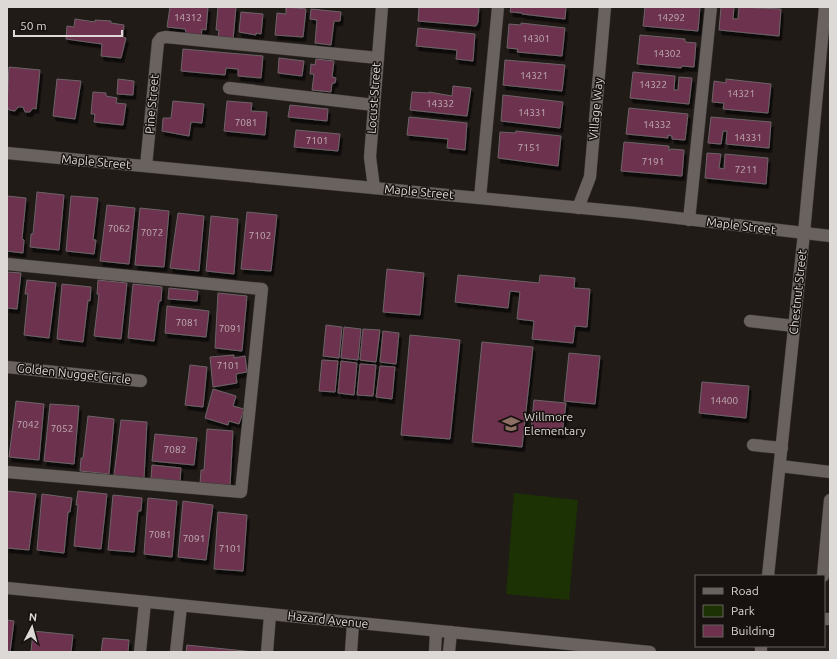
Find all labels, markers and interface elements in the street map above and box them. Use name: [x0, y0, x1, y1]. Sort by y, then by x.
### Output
scale bar: [14, 12, 122, 38]
house number: 14312: [174, 12, 202, 23]
house number: 14292: [657, 12, 685, 23]
text: 50 m: [20, 19, 47, 32]
house number: 14301: [522, 33, 550, 44]
house number: 14302: [653, 48, 681, 59]
street label: Locust Street: [365, 61, 383, 134]
house number: 14321: [520, 70, 548, 81]
street label: Pine Street: [142, 73, 161, 134]
street label: Village Way: [586, 77, 605, 141]
house number: 14322: [639, 79, 667, 90]
house number: 14321: [727, 88, 755, 99]
house number: 14332: [426, 98, 454, 109]
house number: 14331: [518, 107, 546, 118]
house number: 7081: [235, 117, 257, 128]
house number: 14332: [643, 119, 671, 130]
house number: 14331: [734, 132, 762, 143]
house number: 7101: [306, 135, 328, 146]
house number: 7151: [518, 142, 540, 153]
street label: Maple Street: [61, 152, 132, 171]
house number: 7191: [642, 156, 664, 167]
house number: 7211: [735, 164, 757, 175]
street label: Maple Street: [384, 182, 455, 201]
street label: Maple Street: [706, 215, 777, 236]
house number: 7062: [108, 223, 130, 234]
house number: 7072: [141, 227, 163, 238]
house number: 7102: [249, 230, 271, 241]
street label: Chestnut Street: [787, 249, 808, 335]
house number: 7081: [176, 317, 198, 328]
house number: 7091: [219, 323, 241, 334]
house number: 7101: [217, 360, 239, 371]
street label: Golden Nugget Circle: [16, 361, 132, 386]
house number: 14400: [710, 395, 738, 406]
place label: Willmore Elementary: [524, 410, 586, 437]
school or university icon: Willmore Elementary: [501, 414, 521, 434]
house number: 7042: [17, 419, 39, 430]
house number: 7052: [51, 423, 73, 434]
house number: 7082: [164, 444, 186, 455]
house number: 7081: [149, 529, 171, 540]
house number: 7091: [183, 533, 205, 544]
house number: 7101: [219, 543, 241, 554]
legend: [695, 575, 825, 647]
text: Road: [731, 584, 759, 597]
text: Park: [731, 604, 755, 617]
north arrow: [12, 607, 52, 647]
street label: Hazard Avenue: [287, 609, 369, 630]
text: N: [28, 611, 38, 623]
text: Building: [731, 624, 775, 637]

